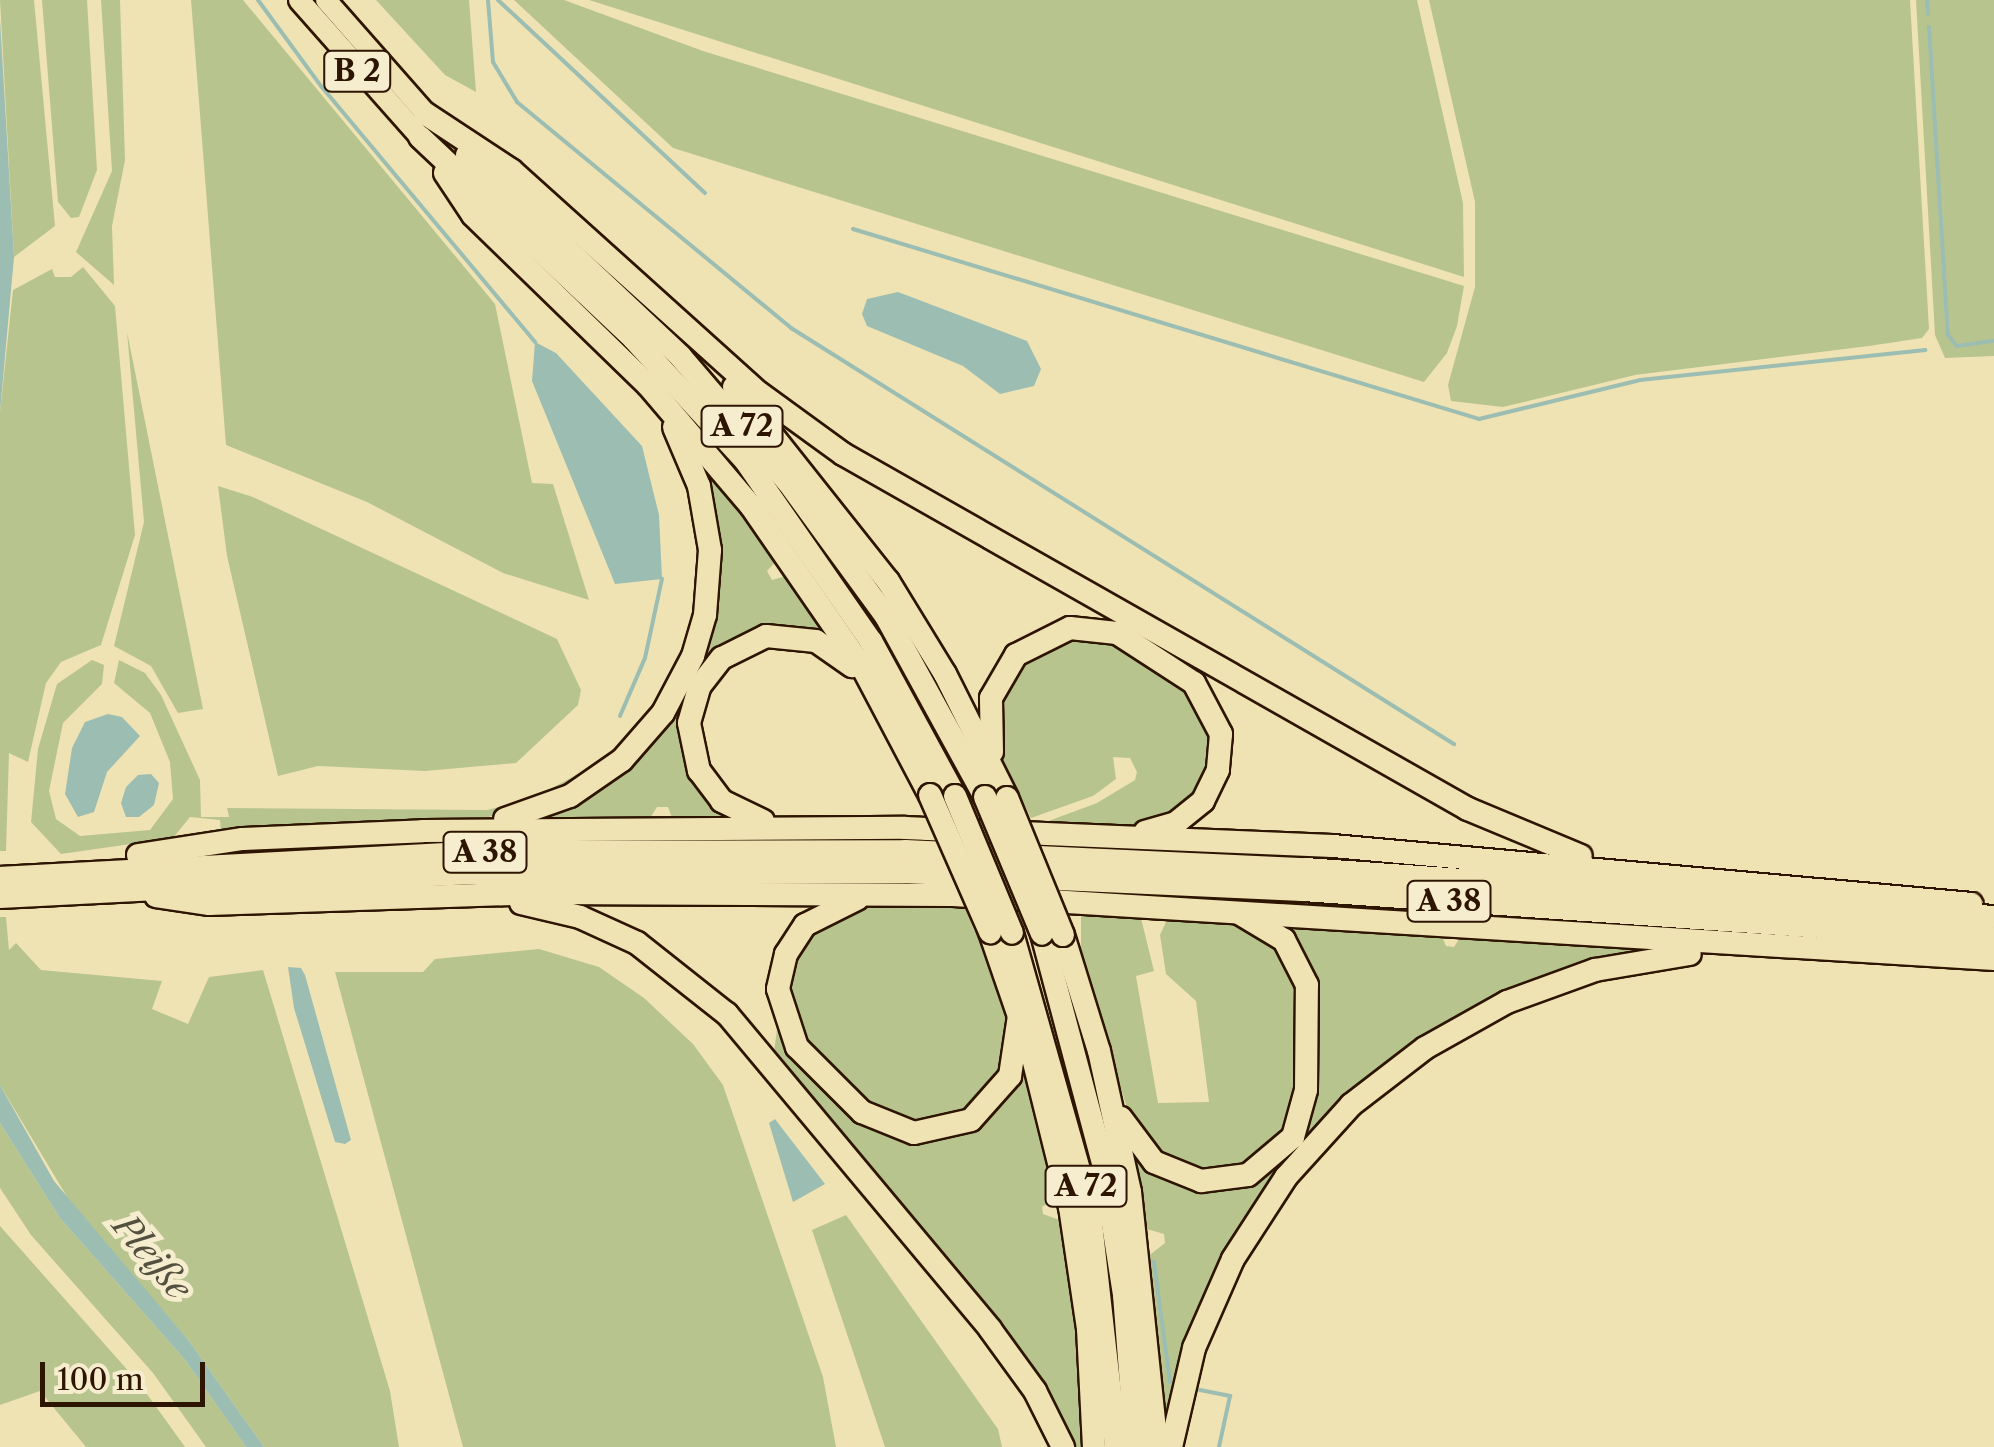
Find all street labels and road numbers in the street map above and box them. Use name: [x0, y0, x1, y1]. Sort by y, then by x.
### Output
road number: B 2: [322, 46, 392, 96]
road number: A 72: [700, 401, 784, 451]
road number: A 38: [440, 827, 530, 877]
road number: A 38: [1404, 876, 1494, 926]
road number: A 72: [1044, 1161, 1128, 1211]

